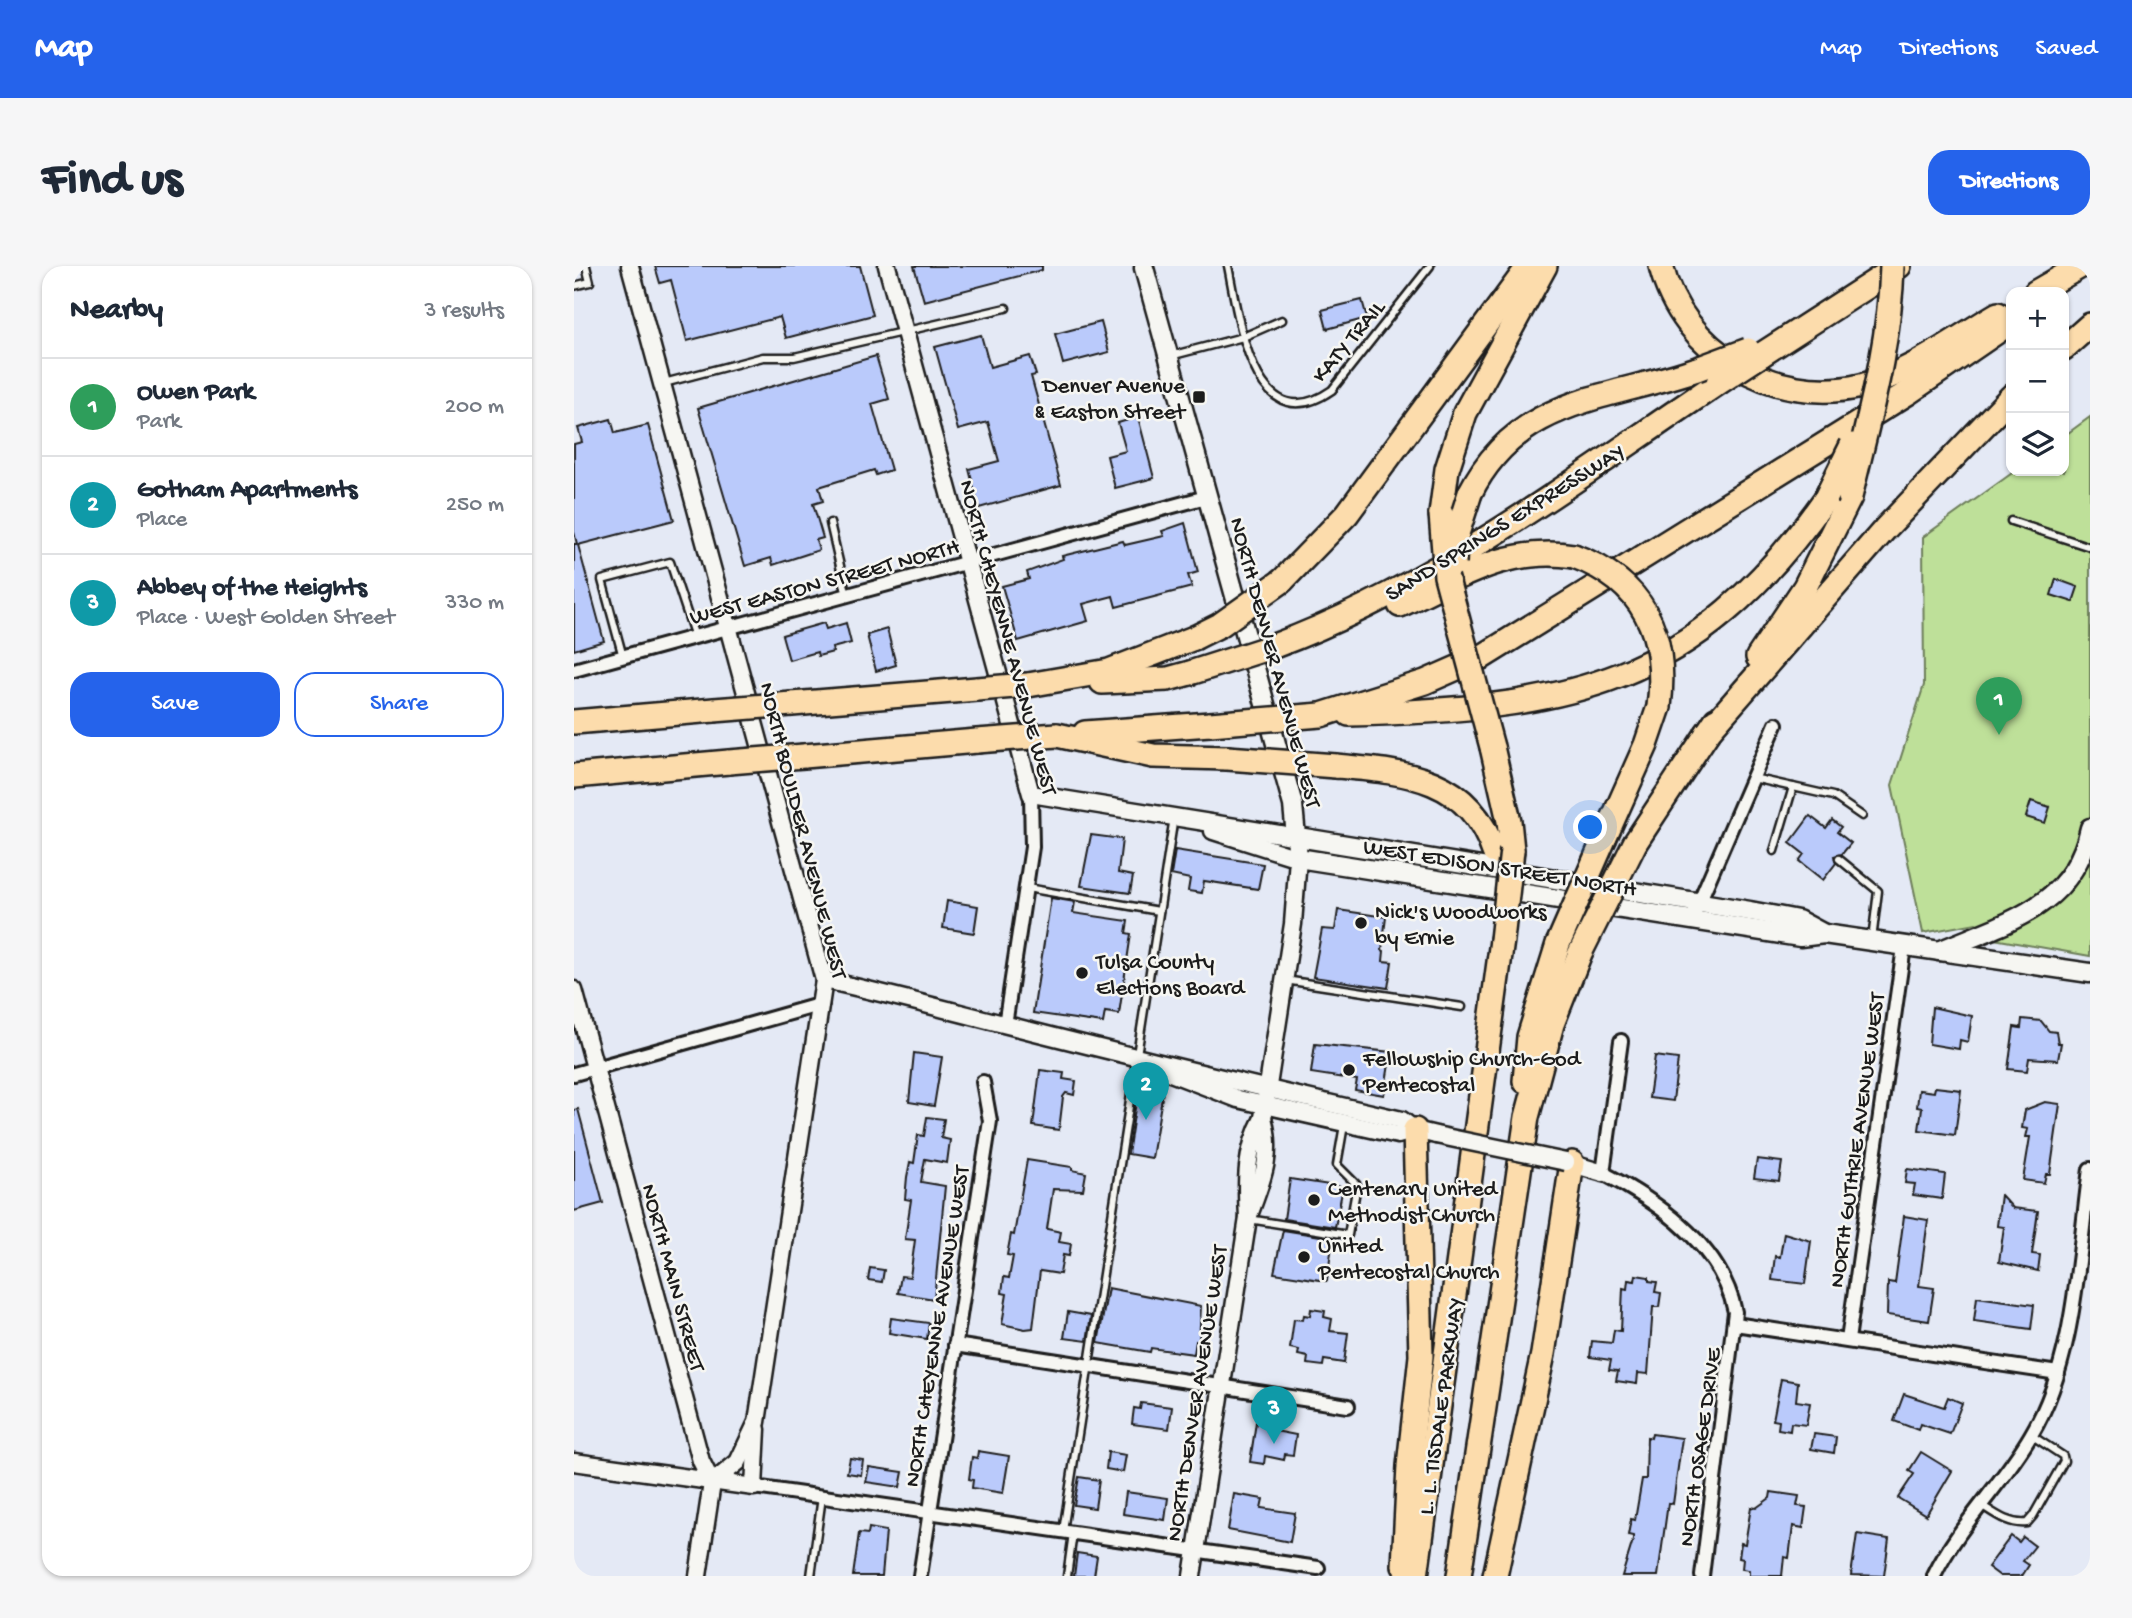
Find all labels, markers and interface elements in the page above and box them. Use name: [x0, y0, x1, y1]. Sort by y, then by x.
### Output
text: Map: [35, 30, 92, 68]
text: Map: [1820, 35, 1862, 64]
text: Directions: [1900, 35, 1998, 64]
text: Saved: [2036, 35, 2097, 64]
button: Directions: [1928, 150, 2090, 215]
text: Find us: [42, 153, 182, 211]
map controls: [2006, 287, 2069, 476]
button: +: [2006, 287, 2069, 350]
text: Nearby: [70, 294, 163, 329]
street label: KATY TRAIL: [1307, 294, 1393, 389]
text: 3 results: [424, 298, 504, 325]
button: −: [2006, 350, 2069, 413]
place label: Denver Avenue & Easton Street: [1034, 374, 1187, 427]
text: Owen Park: [137, 378, 254, 409]
marker: Denver Avenue & Easton Street: [1191, 389, 1207, 405]
text: 1: [88, 394, 98, 421]
text: 200 m: [445, 394, 504, 421]
text: Park: [137, 409, 181, 436]
button: layers: [2006, 413, 2069, 476]
street label: SAND SPRINGS EXPRESSWAY: [1381, 439, 1630, 609]
text: Gotham Apartments: [137, 476, 357, 507]
street label: NORTH CHEYENNE AVENUE WEST: [951, 477, 1062, 800]
text: 2: [87, 492, 99, 519]
text: 250 m: [446, 492, 504, 519]
text: Place: [137, 507, 187, 534]
street label: NORTH DENVER AVENUE WEST: [1222, 515, 1326, 812]
street label: WEST EASTON STREET NORTH: [687, 534, 963, 632]
text: Abbey of the Heights: [137, 574, 367, 605]
text: 3: [87, 590, 99, 617]
text: 330 m: [445, 590, 504, 617]
text: Place · West Golden Street: [137, 605, 395, 632]
button: Save: [70, 672, 280, 737]
button: Share: [294, 672, 504, 737]
pin: 1: [1976, 677, 2022, 735]
street label: NORTH BOULDER AVENUE WEST: [752, 680, 852, 983]
your location: [1573, 810, 1607, 844]
street label: WEST EDISON STREET NORTH: [1361, 835, 1639, 905]
place label: Nick's Woodworks by Ernie: [1375, 900, 1547, 953]
marker: Nick's Woodworks by Ernie: [1353, 915, 1369, 931]
place label: Tulsa County Elections Board: [1094, 950, 1246, 1003]
marker: Tulsa County Elections Board: [1074, 965, 1090, 981]
street label: NORTH GUTHRIE AVENUE WEST: [1824, 990, 1893, 1290]
place label: Fellowship Church-God Pentecostal: [1362, 1047, 1582, 1100]
pin: 2: [1123, 1062, 1169, 1120]
marker: Fellowship Church-God Pentecostal: [1341, 1062, 1357, 1078]
street label: NORTH CHEYENNE AVENUE WEST: [900, 1163, 977, 1489]
place label: Centenary United Methodist Church: [1328, 1177, 1499, 1230]
street label: NORTH MAIN STREET: [634, 1181, 710, 1376]
marker: Centenary United Methodist Church: [1306, 1192, 1322, 1208]
place label: United Pentecostal Church: [1317, 1234, 1500, 1287]
street label: NORTH DENVER AVENUE WEST: [1162, 1242, 1235, 1544]
marker: United Pentecostal Church: [1296, 1249, 1312, 1265]
street label: L. L. TISDALE PARKWAY: [1414, 1296, 1471, 1517]
street label: NORTH OSAGE DRIVE: [1674, 1345, 1729, 1549]
pin: 3: [1251, 1386, 1297, 1444]

